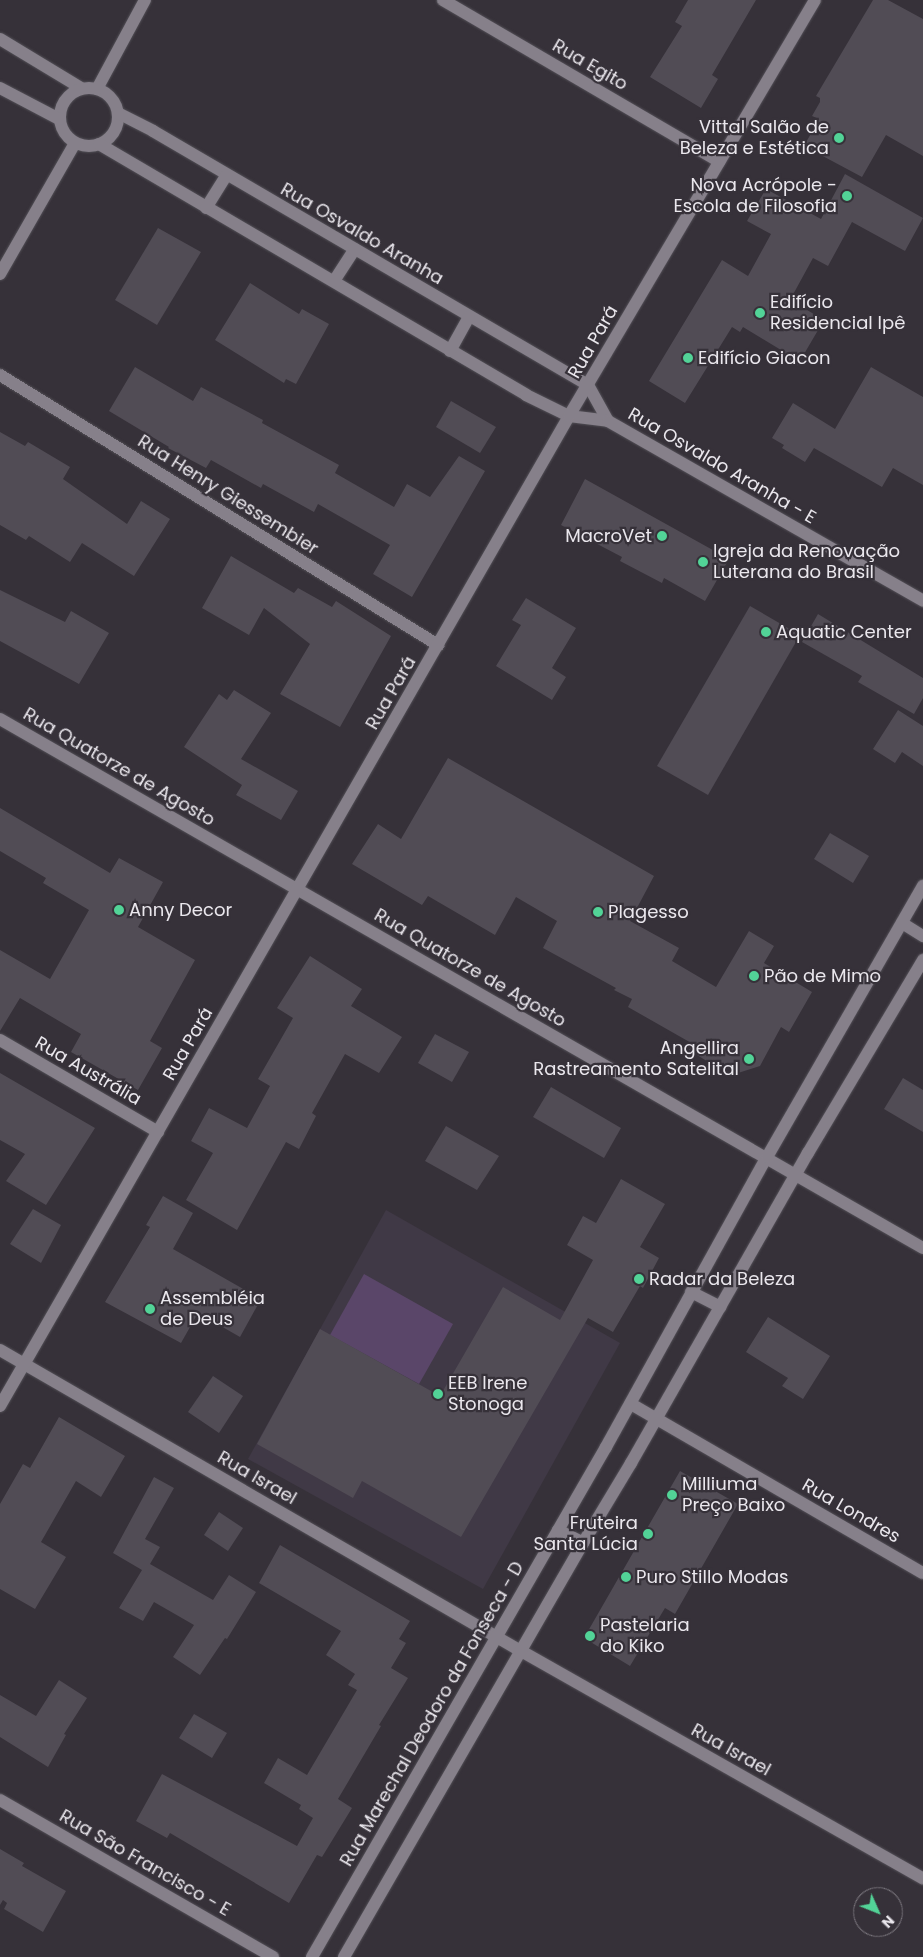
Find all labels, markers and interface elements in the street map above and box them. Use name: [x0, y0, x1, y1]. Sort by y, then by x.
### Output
street label: Rua Egito: [549, 35, 631, 95]
place label: Vittal Salão de Beleza e Estética: [680, 117, 829, 160]
marker: Vittal Salão de Beleza e Estética: [833, 132, 845, 144]
place label: Nova Acrópole - Escola de Filosofia: [674, 175, 837, 218]
street label: Rua Osvaldo Aranha: [277, 179, 447, 289]
marker: Nova Acrópole - Escola de Filosofia: [841, 190, 853, 202]
place label: Edifício Residencial Ipê: [770, 292, 905, 334]
street label: Rua Pará: [563, 302, 623, 382]
marker: Edifício Residencial Ipê: [754, 307, 766, 319]
place label: Edifício Giacon: [698, 347, 830, 369]
marker: Edifício Giacon: [682, 352, 694, 364]
street label: Rua Osvaldo Aranha - E: [624, 403, 820, 529]
street label: Rua Henry Giessembier: [134, 431, 322, 559]
place label: MacroVet: [565, 525, 652, 547]
marker: MacroVet: [656, 530, 668, 542]
place label: Igreja da Renovação Luterana do Brasil: [713, 541, 900, 584]
marker: Igreja da Renovação Luterana do Brasil: [697, 556, 709, 568]
place label: Aquatic Center: [776, 621, 912, 643]
marker: Aquatic Center: [760, 626, 772, 638]
street label: Rua Pará: [361, 653, 421, 733]
street label: Rua Quatorze de Agosto: [19, 703, 219, 831]
place label: Anny Decor: [129, 899, 232, 921]
place label: Plagesso: [608, 901, 689, 923]
marker: Anny Decor: [113, 904, 125, 916]
street label: Rua Quatorze de Agosto: [370, 904, 570, 1032]
marker: Plagesso: [592, 906, 604, 918]
place label: Pão de Mimo: [764, 965, 881, 987]
marker: Pão de Mimo: [748, 970, 760, 982]
street label: Rua Pará: [158, 1004, 218, 1084]
street label: Rua Austrália: [31, 1032, 145, 1110]
place label: Angellira Rastreamento Satelital: [533, 1038, 739, 1080]
marker: Angellira Rastreamento Satelital: [743, 1053, 755, 1065]
place label: Radar da Beleza: [649, 1268, 795, 1290]
marker: Radar da Beleza: [633, 1273, 645, 1285]
place label: Assembléia de Deus: [160, 1288, 265, 1330]
marker: Assembléia de Deus: [144, 1303, 156, 1315]
place label: EEB Irene Stonoga: [448, 1373, 527, 1416]
marker: EEB Irene Stonoga: [432, 1388, 444, 1400]
street label: Rua Israel: [214, 1447, 300, 1509]
place label: Milliuma Preço Baixo: [682, 1474, 785, 1516]
street label: Rua Londres: [798, 1474, 904, 1548]
marker: Milliuma Preço Baixo: [666, 1489, 678, 1501]
place label: Fruteira Santa Lúcia: [533, 1513, 638, 1556]
marker: Fruteira Santa Lúcia: [642, 1528, 654, 1540]
street label: Rua Marechal Deodoro da Fonseca - D: [336, 1558, 528, 1870]
place label: Puro Stillo Modas: [636, 1566, 788, 1588]
marker: Puro Stillo Modas: [620, 1571, 632, 1583]
place label: Pastelaria do Kiko: [600, 1615, 690, 1658]
marker: Pastelaria do Kiko: [584, 1630, 596, 1642]
street label: Rua Israel: [687, 1719, 775, 1781]
street label: Rua São Francisco - E: [56, 1805, 234, 1921]
north arrow: [853, 1887, 903, 1937]
text: N: [877, 1911, 899, 1932]

